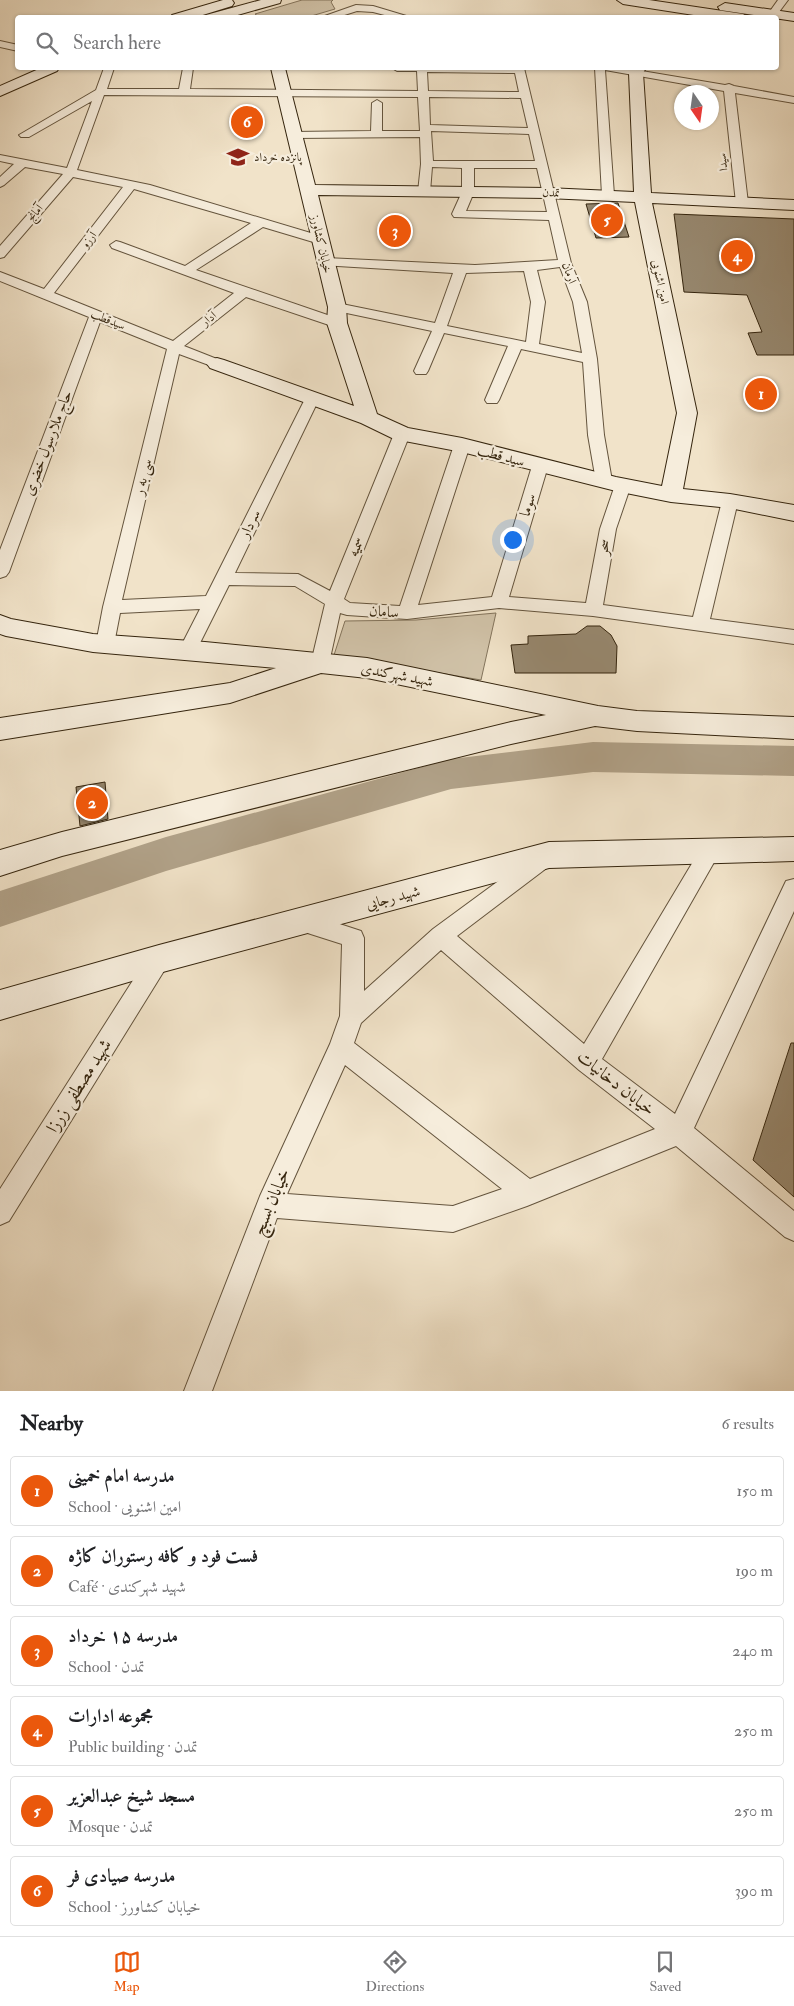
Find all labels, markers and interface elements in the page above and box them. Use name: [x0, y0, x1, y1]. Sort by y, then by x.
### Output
search box: [15, 15, 779, 70]
icon: search: [33, 29, 61, 57]
text: Search here: [73, 31, 161, 55]
north arrow: [674, 85, 719, 130]
pin: 6: [231, 103, 263, 141]
school or university icon: پانزده خرداد: [225, 144, 251, 170]
place label: پانزده خرداد: [254, 150, 303, 166]
street label: سیدا: [715, 152, 731, 172]
street label: تمدن: [542, 185, 560, 201]
street label: آمانج: [23, 200, 49, 226]
pin: 5: [591, 201, 623, 239]
street label: خیابان کشاورز: [307, 212, 335, 275]
pin: 3: [379, 212, 411, 250]
street label: آرزو: [76, 227, 101, 253]
pin: 4: [721, 237, 753, 275]
street label: امین اشنویی: [648, 258, 672, 306]
street label: آرمان: [558, 260, 581, 287]
street label: سیدقطب: [88, 306, 128, 334]
street label: آدار: [197, 307, 221, 330]
pin: 1: [745, 375, 777, 413]
street label: حاج ملارسول خضری: [19, 388, 80, 499]
street label: سید قطب: [475, 441, 527, 471]
street label: سی به ر: [129, 457, 158, 499]
street label: سوما: [516, 491, 540, 519]
street label: سردار: [234, 507, 265, 543]
your location: [500, 527, 526, 553]
street label: سمیه: [343, 534, 369, 560]
street label: سحر: [593, 538, 615, 558]
street label: سامان: [368, 601, 400, 623]
street label: شهید شهرکندی: [359, 659, 435, 691]
pin: 2: [76, 784, 108, 822]
street label: شهید رجایی: [364, 882, 422, 914]
street label: شهید مصطفی زرزا: [41, 1035, 118, 1138]
street label: خیابان دخانیات: [572, 1045, 660, 1121]
street label: خیابان بسبچ: [247, 1165, 299, 1241]
text: Nearby: [20, 1410, 83, 1437]
text: 6 results: [722, 1414, 774, 1434]
text: مدرسه امام خمینی: [68, 1464, 175, 1488]
text: 1: [34, 1481, 40, 1501]
text: 150 m: [736, 1481, 773, 1501]
text: School · امین اشنویی: [68, 1497, 181, 1517]
text: فست فود و کافه رستوران کاژه: [68, 1544, 258, 1568]
text: 2: [33, 1561, 41, 1581]
text: 190 m: [735, 1561, 773, 1581]
text: Café · شهید شهرکندی: [68, 1577, 186, 1597]
text: مدرسه ۱۵ خرداد: [68, 1624, 178, 1648]
text: 3: [34, 1641, 40, 1661]
text: 240 m: [732, 1641, 773, 1661]
text: School · تمدن: [68, 1657, 145, 1677]
text: مجموعه ادارات: [68, 1704, 153, 1728]
text: 4: [33, 1721, 41, 1741]
text: 250 m: [734, 1721, 773, 1741]
text: Public building · تمدن: [68, 1737, 198, 1757]
text: مسجد شیخ عبدالعزیر: [68, 1784, 195, 1808]
text: 5: [33, 1801, 41, 1821]
text: 250 m: [734, 1801, 773, 1821]
text: Mosque · تمدن: [68, 1817, 153, 1837]
text: مدرسه صیادی فر: [68, 1864, 175, 1888]
text: 6: [33, 1881, 41, 1901]
text: 390 m: [735, 1881, 773, 1901]
text: School · خیابان کشاورز: [68, 1897, 201, 1917]
tab: Map: [113, 1948, 141, 1995]
tab: Directions: [366, 1948, 424, 1995]
tab: Saved: [649, 1948, 681, 1995]

